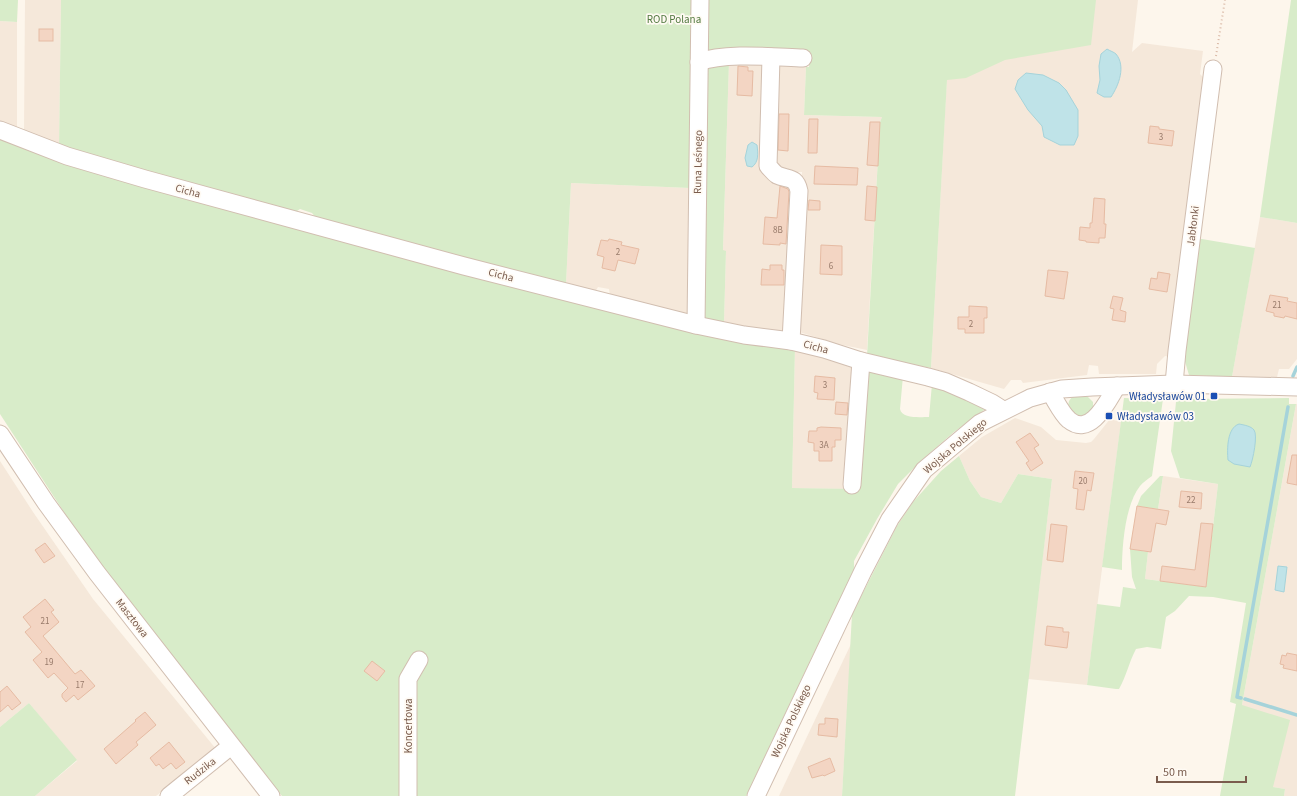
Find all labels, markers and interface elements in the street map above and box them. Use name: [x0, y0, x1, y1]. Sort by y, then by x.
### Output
park label: ROD Polana: [647, 12, 701, 27]
street label: Runa Leśnego: [690, 130, 706, 194]
house number: 3: [1159, 131, 1164, 144]
street label: Cicha: [174, 180, 202, 202]
street label: Jabłonki: [1183, 205, 1203, 247]
house number: 8B: [773, 224, 783, 237]
house number: 2: [616, 246, 621, 259]
house number: 6: [829, 260, 834, 273]
street label: Cicha: [487, 265, 515, 285]
house number: 21: [1273, 299, 1281, 312]
house number: 2: [969, 318, 974, 331]
street label: Cicha: [802, 336, 830, 358]
house number: 3: [823, 379, 828, 392]
place label: Władysławów 01: [1129, 389, 1206, 404]
marker: Władysławów 01: [1209, 391, 1219, 401]
place label: Władysławów 03: [1117, 409, 1194, 424]
marker: Władysławów 03: [1104, 411, 1114, 421]
street label: Wojska Polskiego: [920, 415, 990, 477]
house number: 3A: [819, 439, 829, 452]
house number: 20: [1079, 475, 1088, 488]
house number: 22: [1187, 494, 1196, 507]
street label: Masztowa: [112, 595, 152, 641]
house number: 21: [41, 615, 49, 628]
house number: 19: [45, 656, 54, 669]
house number: 17: [76, 679, 85, 692]
street label: Wojska Polskiego: [767, 682, 815, 760]
street label: Koncertowa: [401, 698, 416, 754]
street label: Rudzika: [181, 754, 219, 788]
scale bar: [1157, 758, 1246, 784]
text: 50 m: [1163, 764, 1187, 781]

